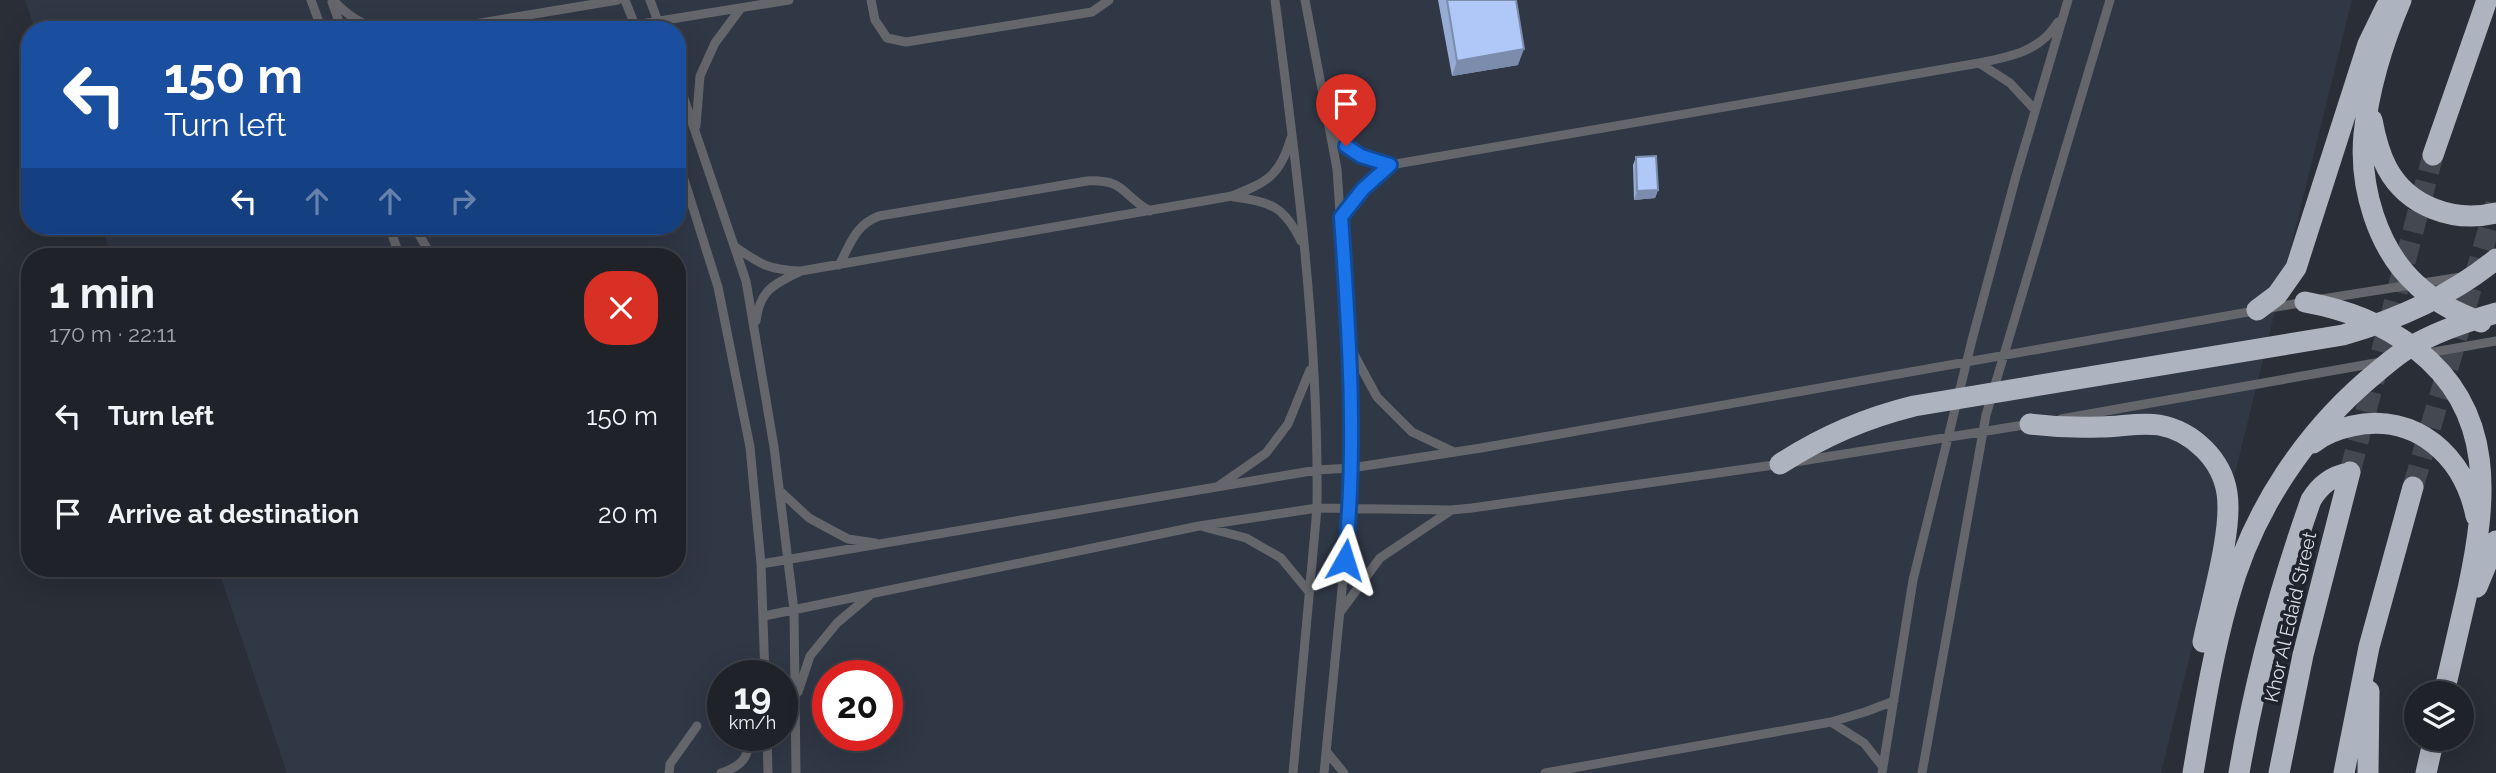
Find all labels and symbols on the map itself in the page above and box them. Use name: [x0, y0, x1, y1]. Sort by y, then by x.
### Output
pin: [1316, 74, 1376, 146]
position arrow: [1308, 523, 1382, 597]
street label: Khor Al Edaid Street: [2260, 529, 2320, 704]
speed limit sign: 20: [812, 660, 903, 751]

